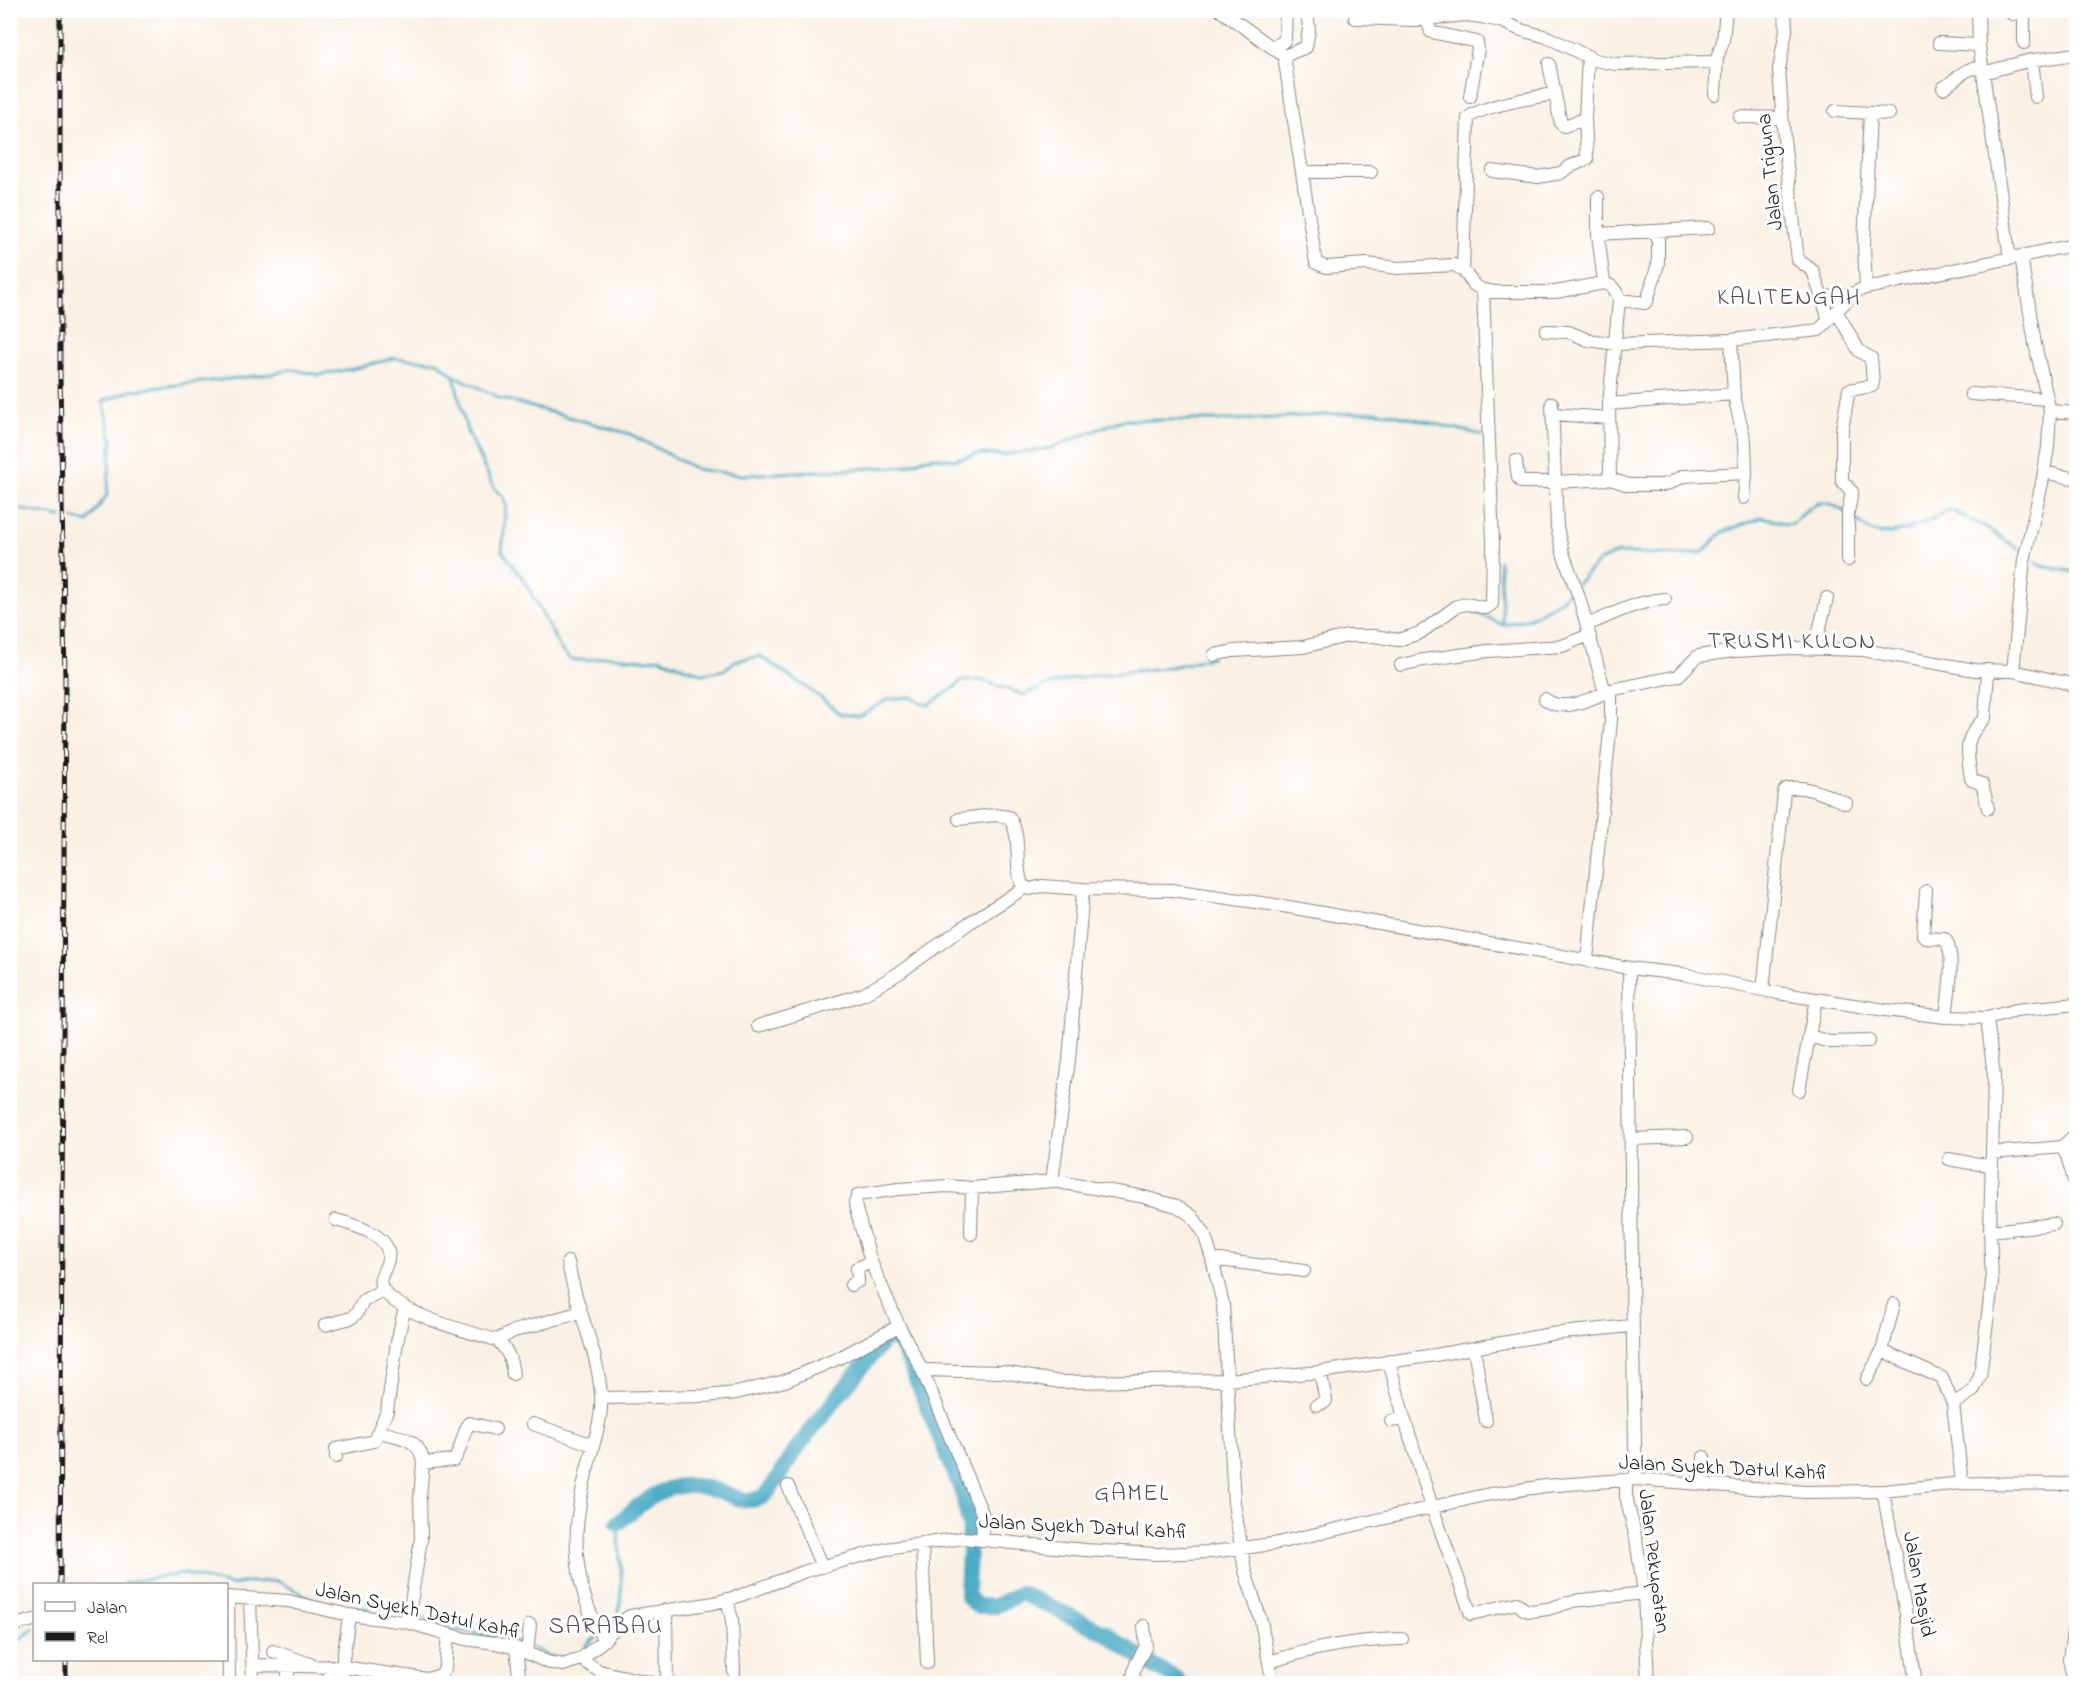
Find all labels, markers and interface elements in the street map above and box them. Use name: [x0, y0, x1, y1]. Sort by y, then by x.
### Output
street label: Jalan Triguna: [1750, 112, 1794, 232]
district label: KALITENGAH: [1717, 281, 1861, 316]
district label: TRUSMI KULON: [1707, 625, 1877, 660]
street label: Jalan Syekh Datul Kahfi: [1618, 1449, 1830, 1491]
district label: GAMEL: [1094, 1477, 1170, 1512]
street label: Jalan Pekupatan: [1629, 1487, 1677, 1635]
street label: Jalan Syekh Datul Kahfi: [978, 1508, 1190, 1550]
street label: Jalan Masjid: [1894, 1529, 1942, 1640]
street label: Jalan Syekh Datul Kahfi: [312, 1575, 525, 1650]
legend: [33, 1583, 228, 1661]
text: Jalan: [87, 1596, 127, 1622]
district label: SARABAU: [549, 1610, 663, 1645]
text: Rel: [87, 1626, 108, 1652]

